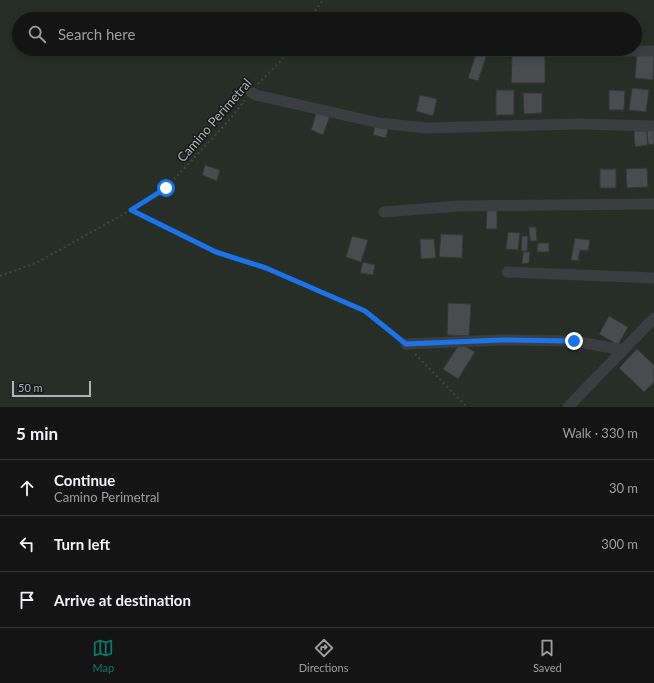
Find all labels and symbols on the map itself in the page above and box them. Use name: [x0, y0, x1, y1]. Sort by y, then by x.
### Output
street label: Camino Perimetral: [173, 75, 255, 165]
route start: [157, 179, 175, 197]
route end: [565, 332, 583, 350]
scale bar: [12, 379, 91, 398]

